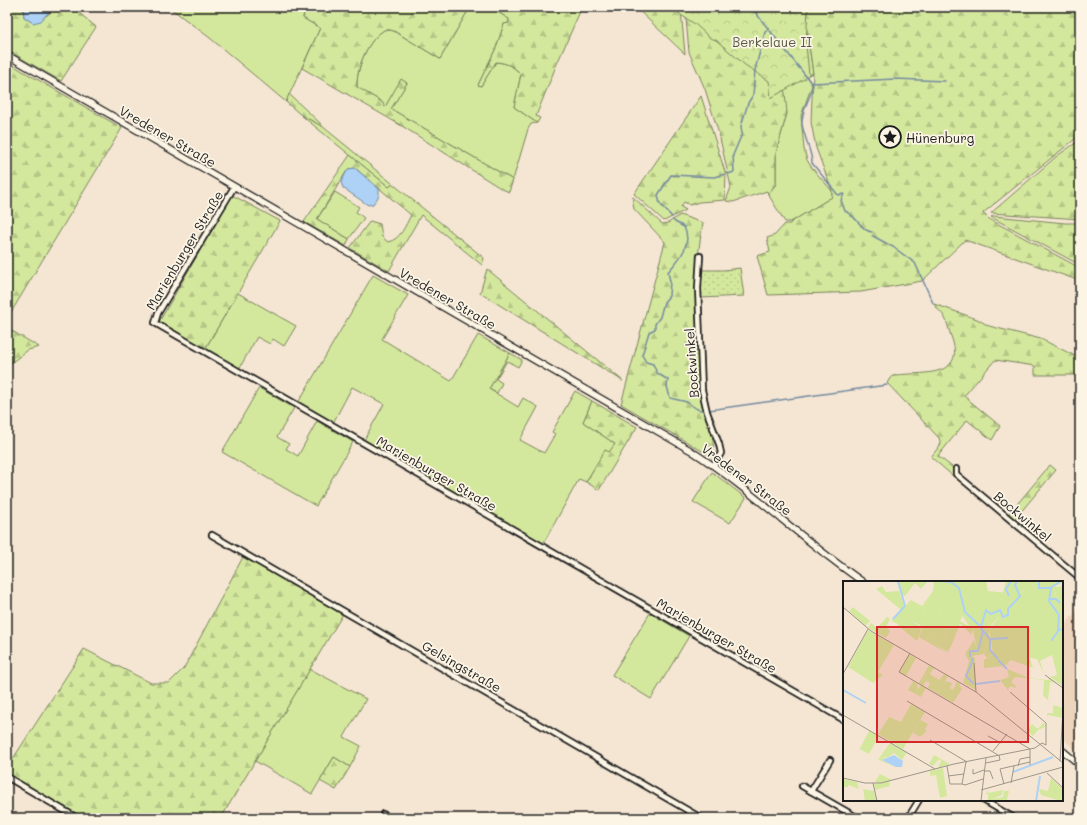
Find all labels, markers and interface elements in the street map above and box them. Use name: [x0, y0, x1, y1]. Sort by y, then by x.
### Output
park label: Berkelaue II: [732, 33, 812, 50]
street label: Vredener Straße: [117, 101, 219, 171]
place icon: Hünenburg: [877, 124, 903, 150]
place label: Hünenburg: [906, 129, 974, 146]
street label: Marienburger Straße: [142, 187, 226, 313]
street label: Vredener Straße: [397, 263, 499, 333]
street label: Bockwinkel: [680, 328, 702, 398]
street label: Marienburger Straße: [374, 432, 500, 514]
street label: Vredener Straße: [698, 439, 796, 519]
street label: Bockwinkel: [991, 487, 1055, 545]
inset map: [843, 581, 1063, 801]
street label: Marienburger Straße: [654, 594, 780, 676]
street label: Gelsingstraße: [419, 636, 505, 696]

